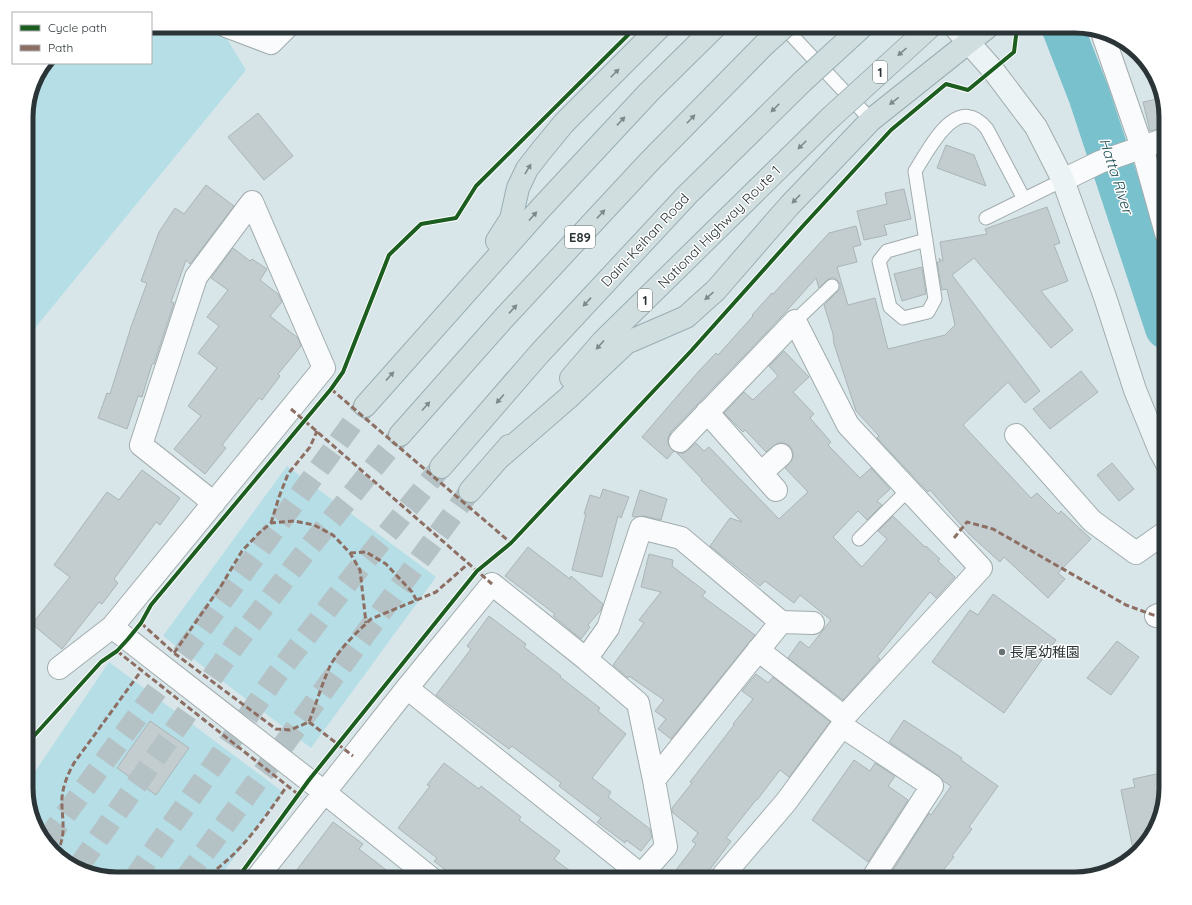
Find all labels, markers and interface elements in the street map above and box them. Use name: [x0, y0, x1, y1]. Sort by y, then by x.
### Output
legend: [12, 12, 152, 64]
text: Cycle path: [48, 20, 107, 35]
text: Path: [48, 40, 73, 55]
one-way arrow: [897, 47, 907, 57]
road number: 1: [873, 61, 887, 83]
one-way arrow: [610, 68, 619, 78]
one-way arrow: [889, 97, 900, 105]
one-way arrow: [770, 103, 780, 113]
one-way arrow: [686, 114, 696, 124]
one-way arrow: [617, 116, 626, 127]
water label: Hatta River: [1095, 136, 1138, 218]
one-way arrow: [797, 140, 807, 150]
street label: National Highway Route 1: [654, 162, 784, 292]
one-way arrow: [524, 164, 532, 174]
street label: Daini-Keihan Road: [597, 190, 693, 290]
one-way arrow: [792, 195, 801, 204]
one-way arrow: [597, 209, 606, 219]
one-way arrow: [528, 211, 537, 222]
road number: E89: [565, 226, 595, 248]
road number: 1: [638, 289, 652, 311]
one-way arrow: [704, 291, 714, 301]
one-way arrow: [582, 297, 592, 307]
one-way arrow: [508, 304, 518, 314]
one-way arrow: [595, 340, 605, 350]
one-way arrow: [386, 371, 395, 382]
one-way arrow: [496, 393, 505, 404]
one-way arrow: [422, 401, 431, 411]
place label: 長尾幼稚園: [1010, 643, 1080, 661]
marker: 長尾幼稚園: [997, 647, 1007, 657]

